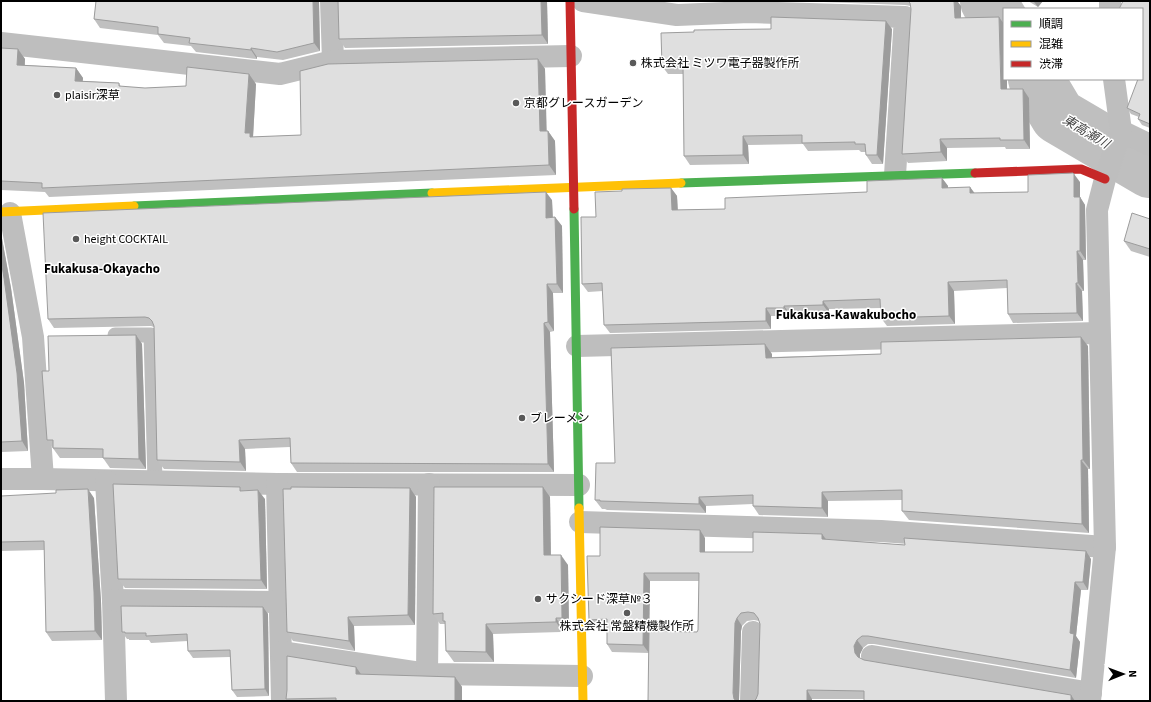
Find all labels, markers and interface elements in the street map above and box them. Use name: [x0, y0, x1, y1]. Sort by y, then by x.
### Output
legend: [1003, 8, 1143, 80]
text: 順調: [1039, 16, 1063, 33]
text: 混雑: [1039, 36, 1063, 53]
place label: 株式会社 ミツワ電子器製作所: [641, 55, 799, 72]
text: 渋滞: [1039, 56, 1063, 73]
marker: 株式会社 ミツワ電子器製作所: [628, 58, 638, 68]
place label: plaisir深草: [65, 87, 120, 104]
marker: plaisir深草: [52, 90, 62, 100]
place label: 京都グレースガーデン: [524, 95, 643, 112]
marker: 京都グレースガーデン: [511, 98, 521, 108]
water label: 東高瀬川: [1059, 111, 1115, 154]
place label: height COCKTAIL: [84, 231, 168, 248]
marker: height COCKTAIL: [71, 234, 81, 244]
district label: Fukakusa-Okayacho: [44, 260, 160, 278]
district label: Fukakusa-Kawakubocho: [776, 306, 916, 324]
place label: ブレーメン: [530, 410, 590, 427]
marker: ブレーメン: [517, 413, 527, 423]
place label: サクシード深草№３: [546, 591, 653, 608]
marker: サクシード深草№３: [533, 594, 543, 604]
marker: 株式会社 常盤精機製作所: [622, 608, 632, 618]
place label: 株式会社 常盤精機製作所: [560, 618, 694, 635]
north arrow: [1103, 654, 1143, 694]
text: N: [1125, 670, 1140, 678]

